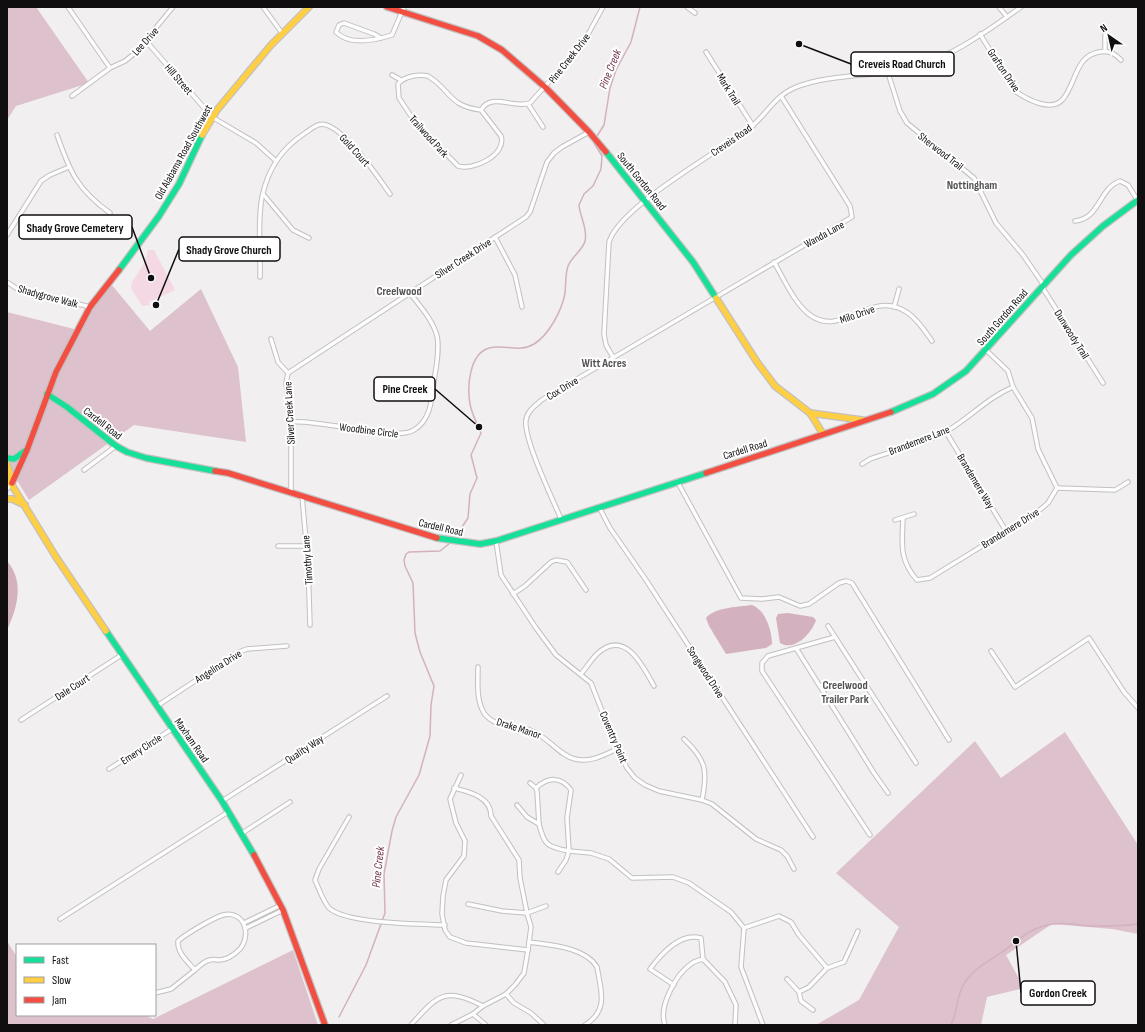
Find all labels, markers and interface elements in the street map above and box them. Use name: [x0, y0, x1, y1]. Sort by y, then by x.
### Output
north arrow: [1089, 16, 1129, 56]
text: N: [1098, 21, 1110, 35]
street label: Lee Drive: [129, 24, 161, 58]
street label: Pine Creek Drive: [546, 31, 593, 86]
street label: Grafton Drive: [984, 46, 1023, 94]
water label: Pine Creek: [596, 47, 625, 91]
callout: Creveis Road Church: [851, 52, 954, 76]
text: Creveis Road Church: [858, 57, 946, 72]
street label: Hill Street: [162, 61, 196, 98]
street label: Mark Trail: [714, 71, 743, 107]
street label: Old Alabama Road Southwest: [152, 102, 215, 202]
street label: Trailwood Park: [406, 112, 452, 161]
street label: Creveis Road: [708, 121, 755, 159]
street label: Sherwood Trail: [916, 130, 966, 173]
street label: Gold Court: [337, 131, 373, 170]
street label: South Gordon Road: [614, 150, 669, 213]
district label: Nottingham: [947, 178, 997, 193]
callout: Shady Grove Cemetery: [19, 215, 132, 239]
street label: Wanda Lane: [802, 218, 847, 251]
text: Shady Grove Cemetery: [27, 221, 123, 236]
street label: Silver Creek Drive: [433, 235, 494, 281]
callout: Shady Grove Church: [179, 237, 280, 261]
text: Shady Grove Church: [186, 243, 272, 258]
street label: Shadygrove Walk: [16, 282, 80, 311]
district label: Creelwood: [376, 284, 422, 299]
street label: South Gordon Road: [974, 286, 1031, 348]
street label: Milo Drive: [838, 302, 876, 327]
street label: Dunwoody Trail: [1051, 307, 1092, 361]
district label: Witt Acres: [582, 356, 627, 371]
street label: Cox Drive: [544, 374, 581, 403]
callout: Pine Creek: [374, 377, 435, 401]
street label: Silver Creek Lane: [281, 381, 298, 445]
text: Pine Creek: [382, 382, 428, 397]
street label: Cardell Road: [81, 404, 125, 443]
street label: Woodbine Circle: [339, 420, 399, 441]
street label: Brandemere Lane: [887, 423, 951, 458]
street label: Cardell Road: [721, 436, 769, 462]
street label: Brandemere Way: [954, 451, 997, 512]
street label: Brandemere Drive: [979, 506, 1042, 551]
street label: Cardell Road: [417, 516, 465, 539]
street label: Timothy Lane: [299, 535, 316, 585]
street label: Songwood Drive: [684, 644, 727, 701]
street label: Angelina Drive: [192, 647, 244, 686]
street label: Dale Court: [52, 671, 93, 703]
district label: Creelwood Trailer Park: [821, 678, 869, 707]
street label: Coventry Point: [597, 709, 631, 766]
street label: Drake Manor: [495, 715, 543, 742]
street label: Maxham Road: [172, 716, 212, 765]
street label: Emery Circle: [118, 731, 164, 768]
street label: Quality Way: [283, 732, 327, 767]
water label: Pine Creek: [369, 845, 388, 888]
legend: [16, 944, 156, 1016]
text: Fast: [52, 953, 69, 968]
text: Slow: [52, 973, 71, 988]
callout: Gordon Creek: [1021, 981, 1095, 1005]
text: Gordon Creek: [1029, 986, 1087, 1001]
text: Jam: [51, 993, 67, 1008]

